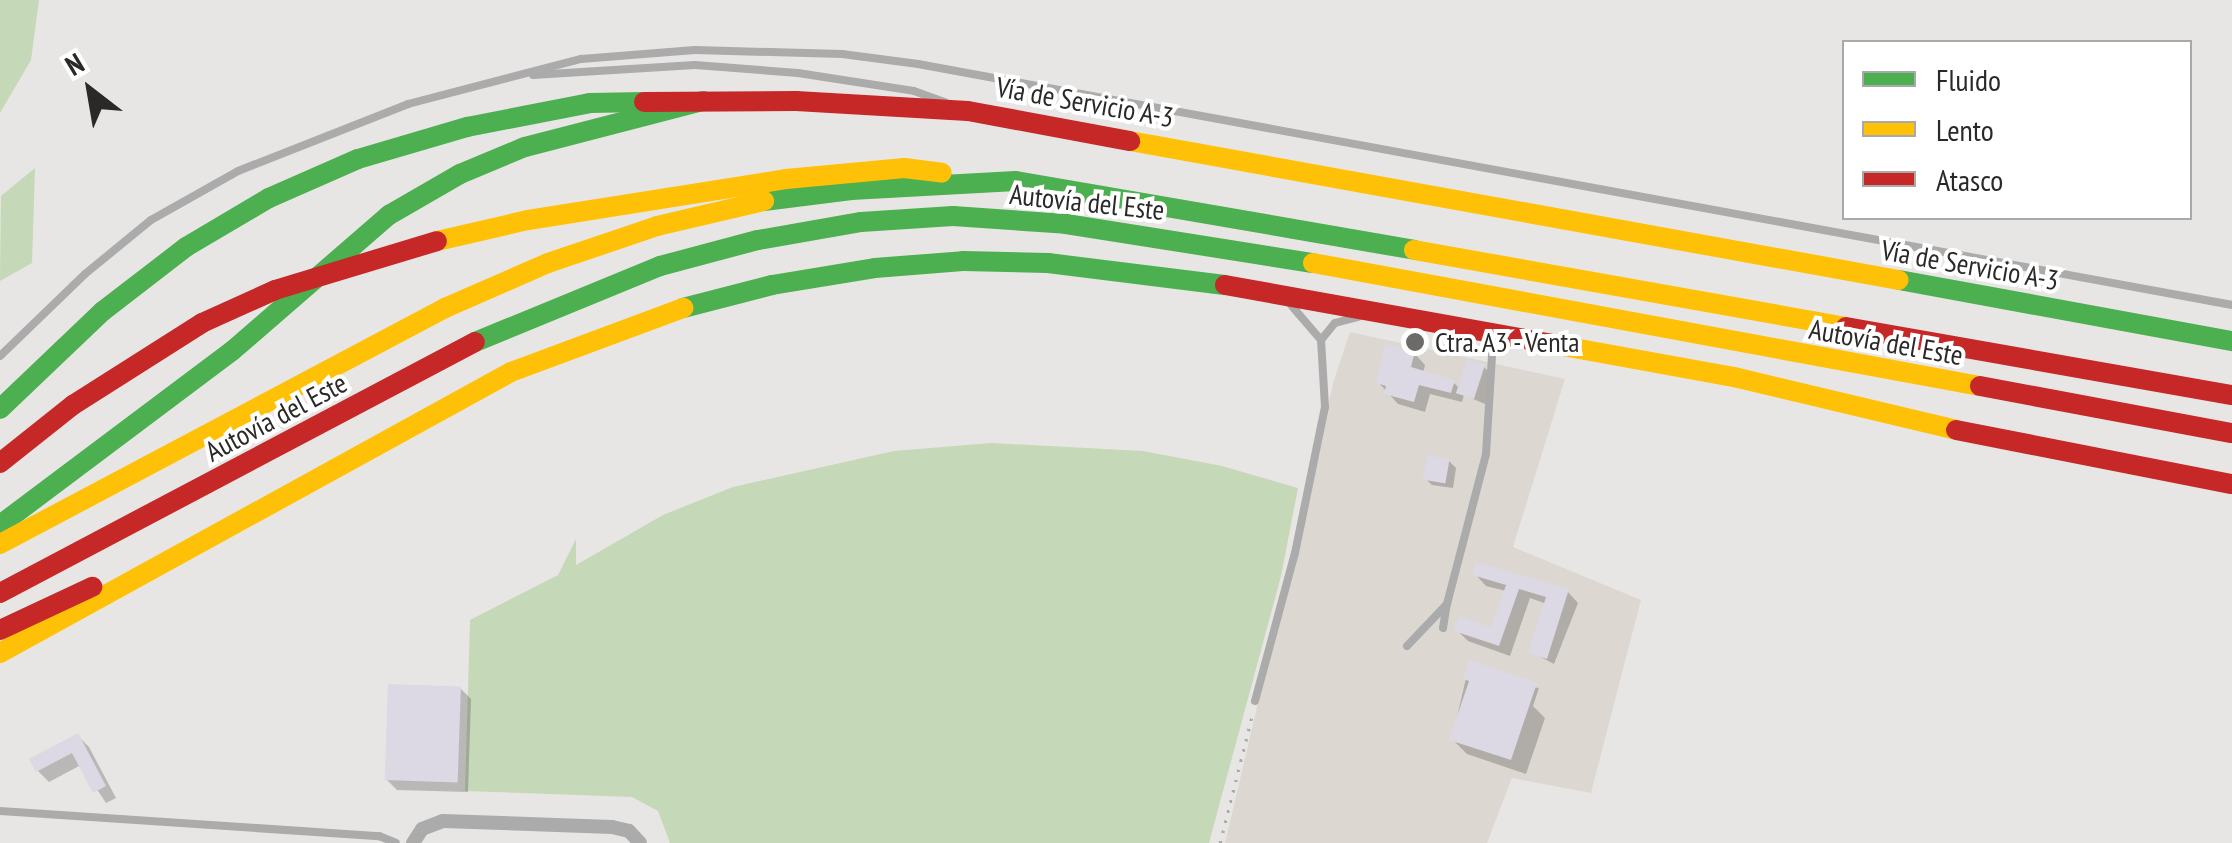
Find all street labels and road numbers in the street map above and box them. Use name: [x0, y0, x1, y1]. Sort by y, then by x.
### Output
street label: Vía de Servicio A-3: [993, 70, 1177, 134]
street label: Autovía del Este: [1008, 177, 1166, 227]
street label: Vía de Servicio A-3: [1878, 233, 2062, 297]
street label: Autovía del Este: [1807, 312, 1965, 372]
street label: Autovía del Este: [199, 366, 353, 468]

